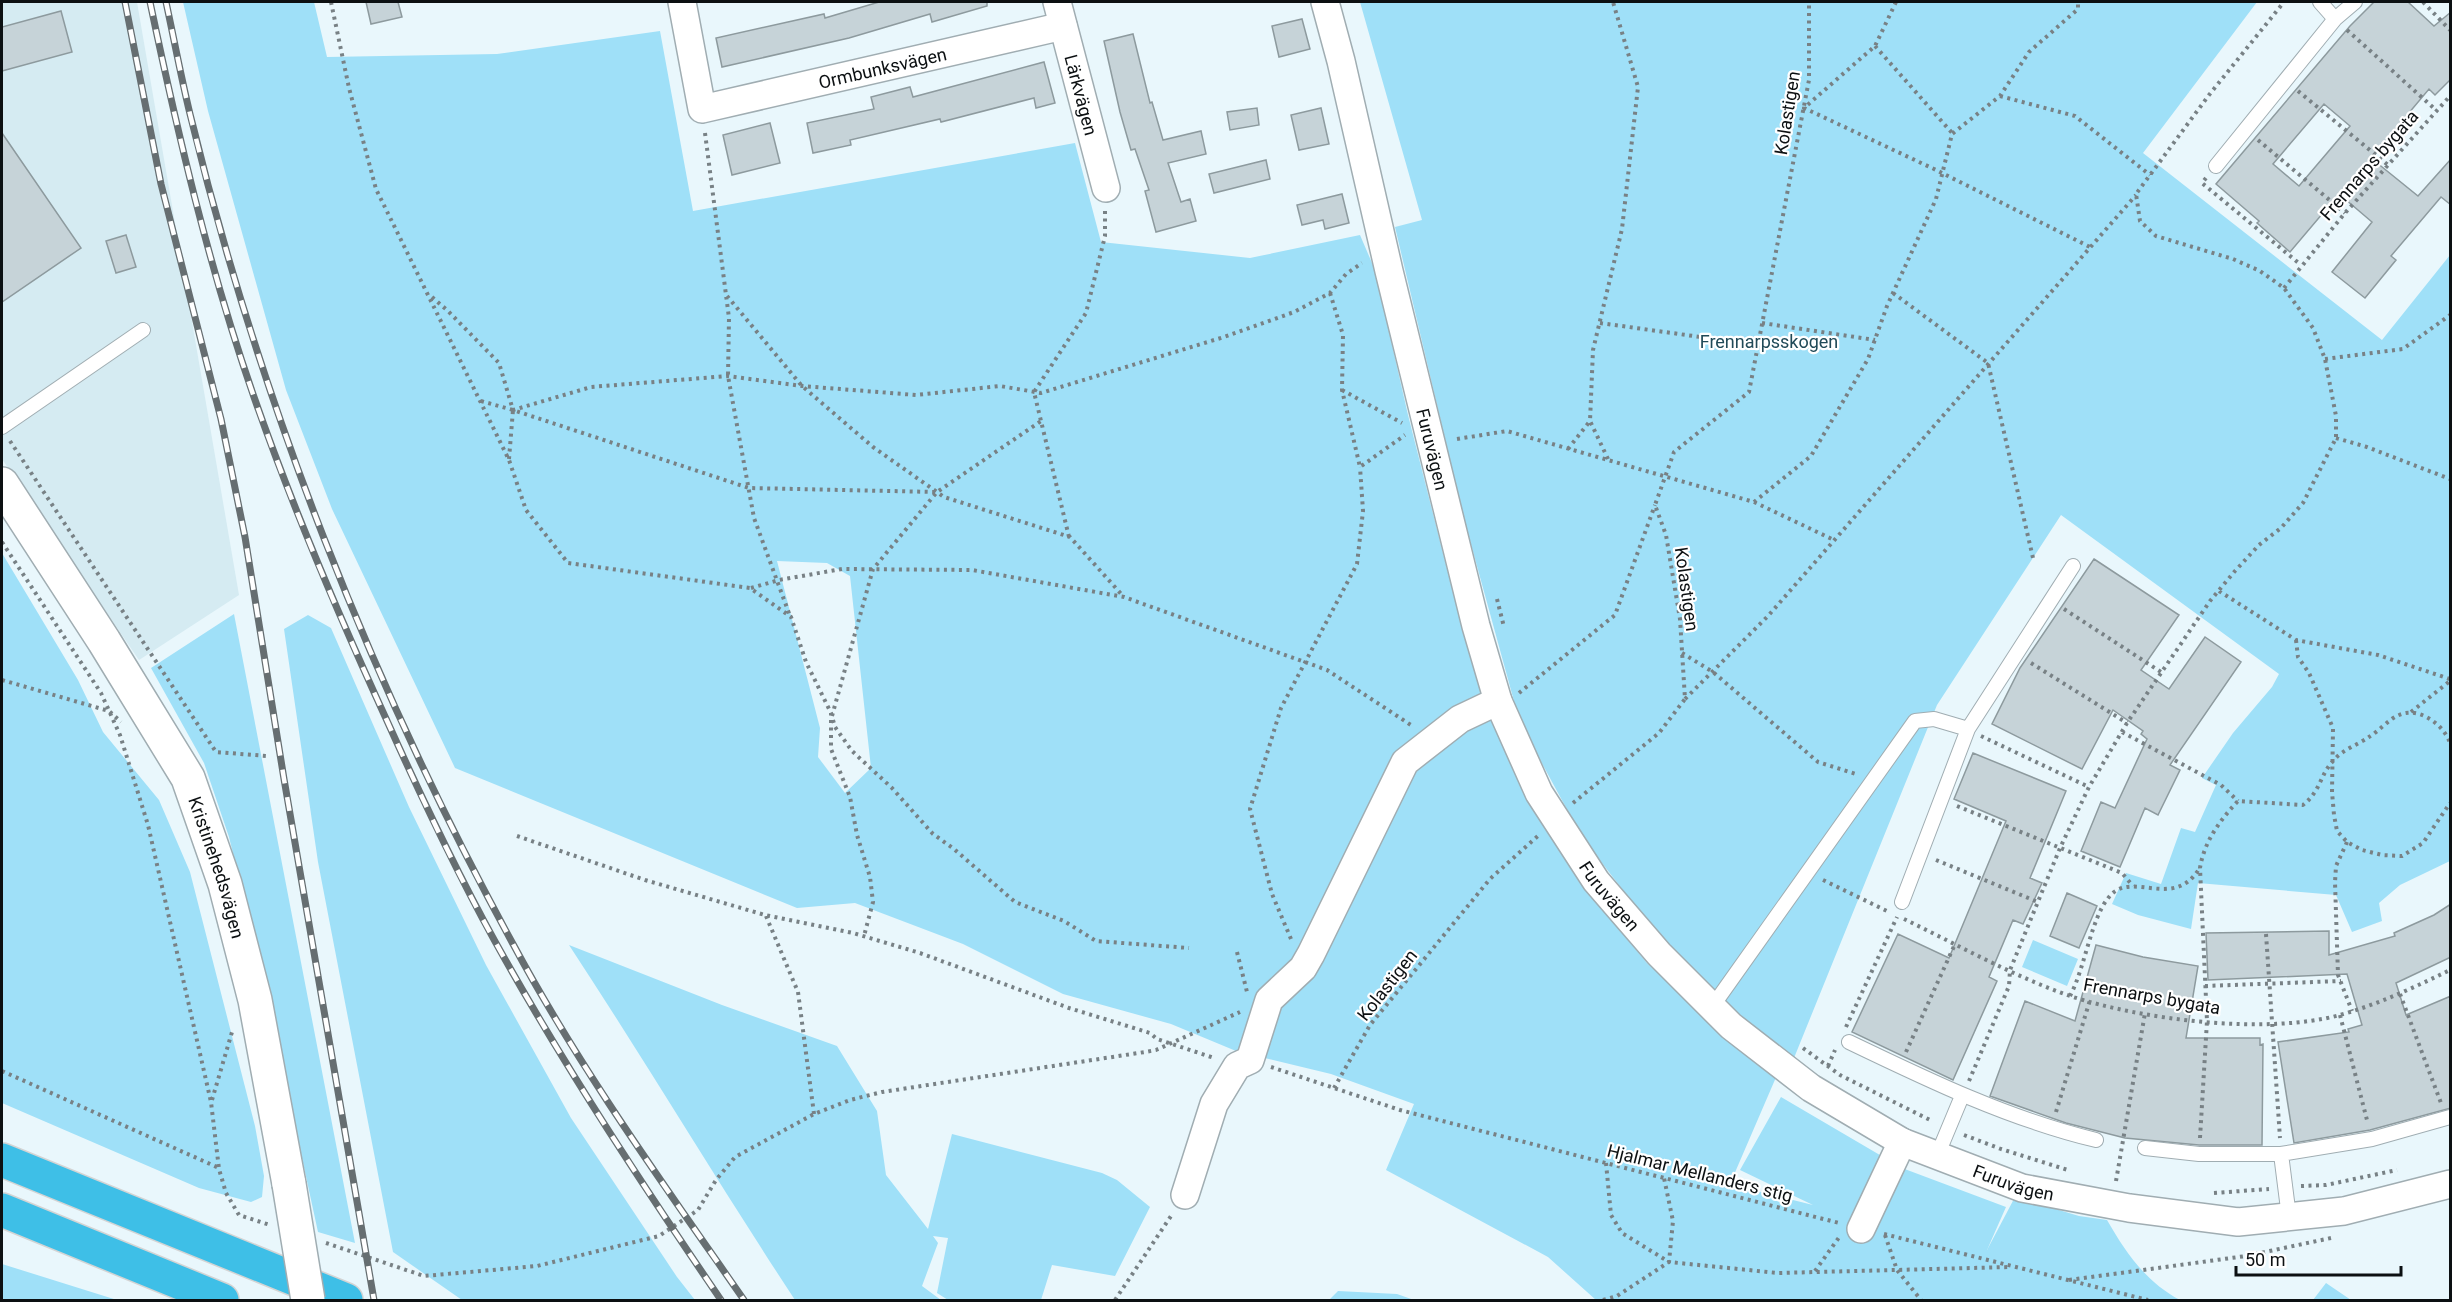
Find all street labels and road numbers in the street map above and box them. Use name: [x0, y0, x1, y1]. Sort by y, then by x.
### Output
street label: Ormbunksvägen: [816, 43, 948, 92]
street label: Lärkvägen: [1061, 52, 1102, 138]
street label: Kolastigen: [1770, 70, 1804, 156]
street label: Frennarps bygata: [2316, 106, 2422, 224]
street label: Furuvägen: [1413, 406, 1453, 492]
street label: Kolastigen: [1671, 546, 1703, 632]
street label: Kristinehedsvägen: [185, 794, 249, 941]
street label: Furuvägen: [1575, 857, 1645, 935]
street label: Kolastigen: [1353, 945, 1421, 1025]
street label: Frennarps bygata: [2082, 974, 2222, 1018]
street label: Hjalmar Mellanders stig: [1605, 1140, 1795, 1206]
street label: Furuvägen: [1970, 1160, 2056, 1204]

